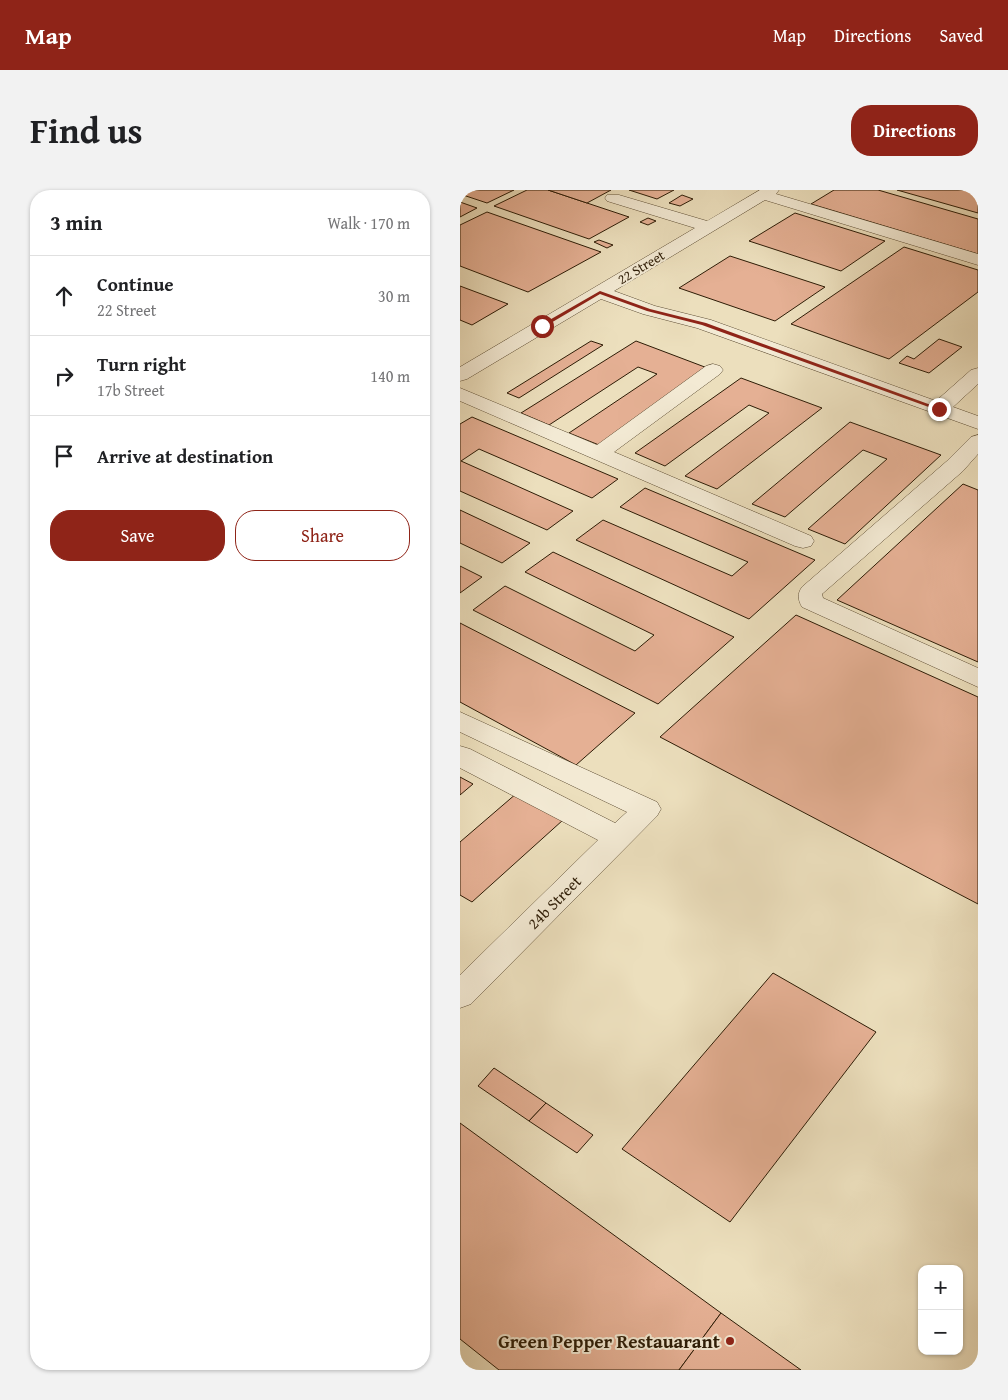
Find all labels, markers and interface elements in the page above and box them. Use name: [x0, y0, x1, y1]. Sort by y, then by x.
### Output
text: Map: [25, 18, 72, 53]
text: Map: [773, 22, 806, 49]
text: Directions: [834, 22, 911, 49]
text: Saved: [939, 22, 983, 49]
text: Find us: [30, 105, 143, 156]
button: Directions: [851, 105, 978, 156]
text: 3 min: [50, 207, 102, 238]
text: Walk · 170 m: [327, 211, 410, 235]
street label: 22 Street: [614, 245, 668, 289]
text: Continue: [97, 270, 174, 298]
icon: ahead: [50, 282, 78, 310]
text: 30 m: [378, 284, 410, 308]
text: 22 Street: [97, 298, 156, 322]
route start: [531, 315, 554, 338]
text: Turn right: [97, 350, 186, 378]
icon: right: [50, 362, 78, 390]
text: 140 m: [370, 364, 410, 388]
text: 17b Street: [97, 378, 165, 402]
route end: [928, 398, 951, 421]
icon: arrive: [50, 442, 78, 470]
text: Arrive at destination: [97, 442, 273, 470]
button: Save: [50, 510, 225, 561]
button: Share: [235, 510, 410, 561]
street label: 24b Street: [522, 869, 587, 934]
map controls: [918, 1265, 963, 1355]
button: +: [918, 1265, 963, 1310]
button: −: [918, 1310, 963, 1355]
place label: Green Pepper Restauarant: [498, 1327, 721, 1355]
marker: Green Pepper Restauarant: [724, 1335, 736, 1347]

